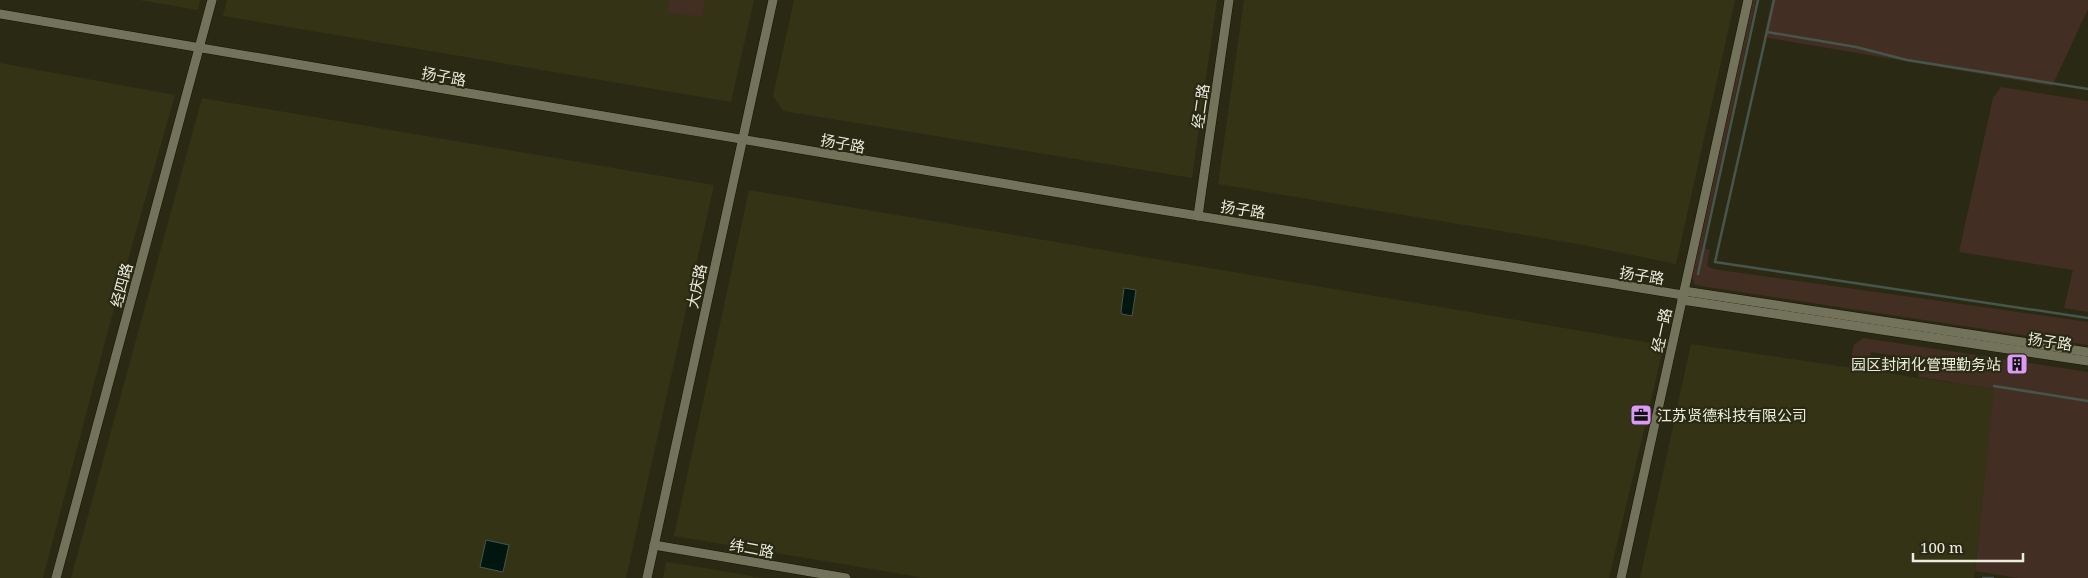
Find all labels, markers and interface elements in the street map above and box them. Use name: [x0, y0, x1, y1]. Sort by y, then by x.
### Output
street label: 扬子路: [420, 62, 468, 90]
street label: 经二路: [1187, 82, 1213, 130]
street label: 扬子路: [819, 129, 867, 157]
street label: 扬子路: [1219, 196, 1267, 222]
street label: 经四路: [106, 261, 136, 309]
street label: 大庆路: [682, 262, 710, 310]
street label: 扬子路: [1618, 262, 1666, 288]
street label: 经一路: [1647, 306, 1675, 354]
street label: 扬子路: [2026, 328, 2074, 354]
building icon: 园区封闭化管理勤务站: [2005, 352, 2029, 376]
place label: 园区封闭化管理勤务站: [1851, 354, 2001, 374]
office icon: 江苏贤德科技有限公司: [1629, 403, 1653, 427]
place label: 江苏贤德科技有限公司: [1657, 405, 1807, 425]
scale bar: [1913, 530, 2023, 562]
street label: 纬二路: [728, 534, 776, 562]
text: 100 m: [1920, 537, 1963, 557]

